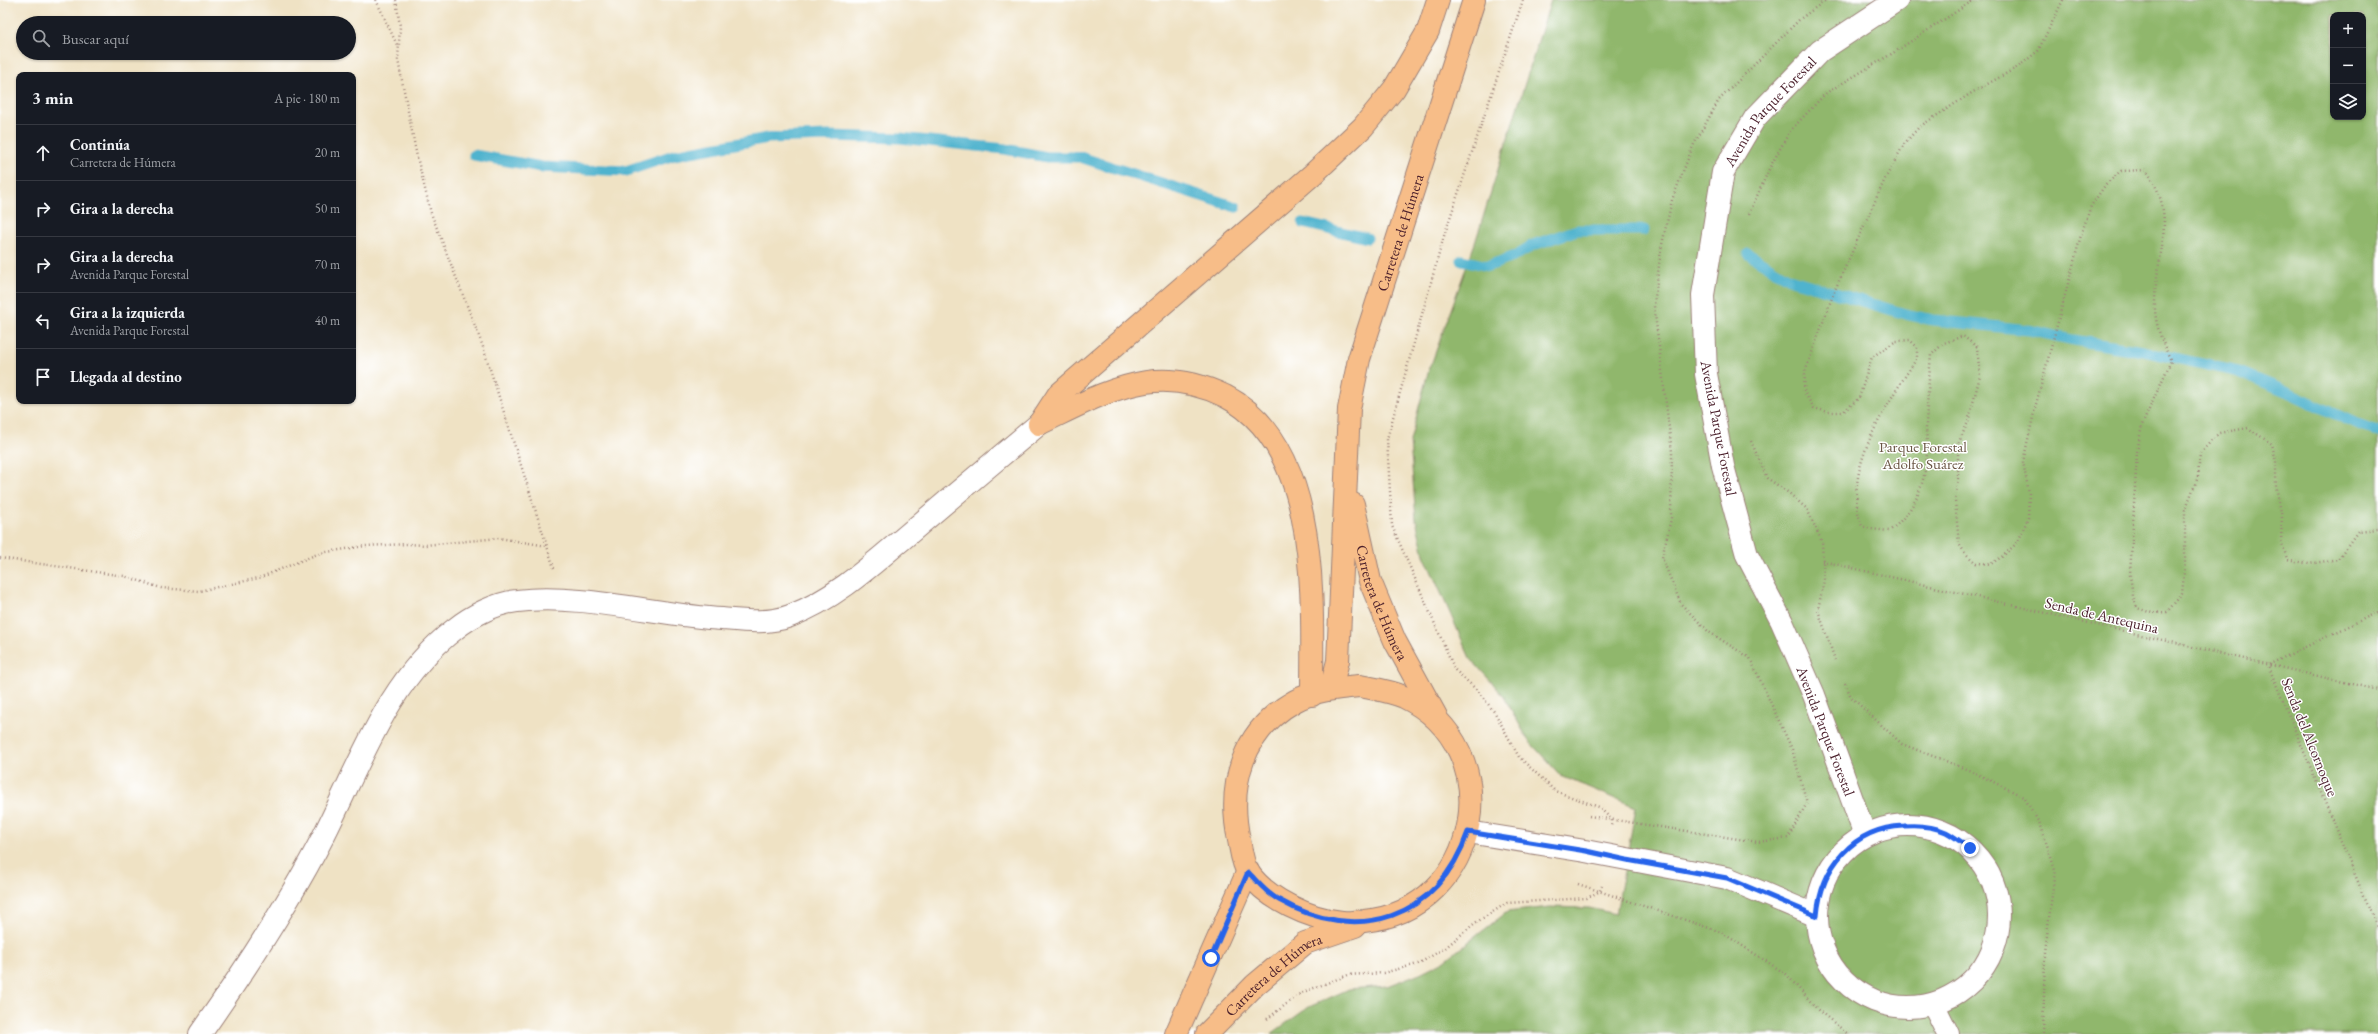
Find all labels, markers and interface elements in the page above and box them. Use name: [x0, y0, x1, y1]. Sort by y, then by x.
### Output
map controls: [2330, 12, 2366, 120]
button: +: [2330, 12, 2366, 48]
search box: [16, 16, 356, 60]
icon: search: [30, 27, 52, 49]
text: Buscar aquí: [62, 29, 129, 48]
button: −: [2330, 48, 2366, 84]
street label: Avenida Parque Forestal: [1719, 51, 1820, 170]
button: layers: [2330, 84, 2366, 120]
text: 3 min: [32, 87, 73, 109]
text: A pie · 180 m: [274, 90, 340, 107]
text: Continúa: [70, 135, 130, 154]
icon: ahead: [32, 142, 54, 164]
text: 20 m: [315, 144, 340, 161]
text: Carretera de Húmera: [70, 154, 176, 171]
street label: Carretera de Húmera: [1372, 171, 1427, 294]
icon: right: [32, 198, 54, 220]
text: Gira a la derecha: [70, 199, 174, 218]
text: 50 m: [315, 200, 340, 217]
text: Gira a la derecha: [70, 247, 174, 266]
icon: right: [32, 254, 54, 276]
text: 70 m: [315, 256, 340, 273]
text: Avenida Parque Forestal: [70, 266, 189, 283]
text: Gira a la izquierda: [70, 303, 185, 322]
icon: left: [32, 310, 54, 332]
text: 40 m: [315, 312, 340, 329]
text: Avenida Parque Forestal: [70, 322, 189, 339]
street label: Avenida Parque Forestal: [1696, 358, 1742, 498]
icon: arrive: [32, 366, 54, 388]
text: Llegada al destino: [70, 367, 182, 386]
park label: Parque Forestal Adolfo Suárez: [1879, 437, 1967, 473]
street label: Carretera de Húmera: [1353, 543, 1413, 663]
street label: Senda de Antequina: [2043, 593, 2161, 637]
street label: Avenida Parque Forestal: [1792, 663, 1860, 799]
street label: Senda del Alcornoque: [2277, 675, 2343, 799]
route end: [1961, 839, 1979, 857]
street label: Carretera de Húmera: [1220, 928, 1324, 1020]
route start: [1202, 949, 1220, 967]

